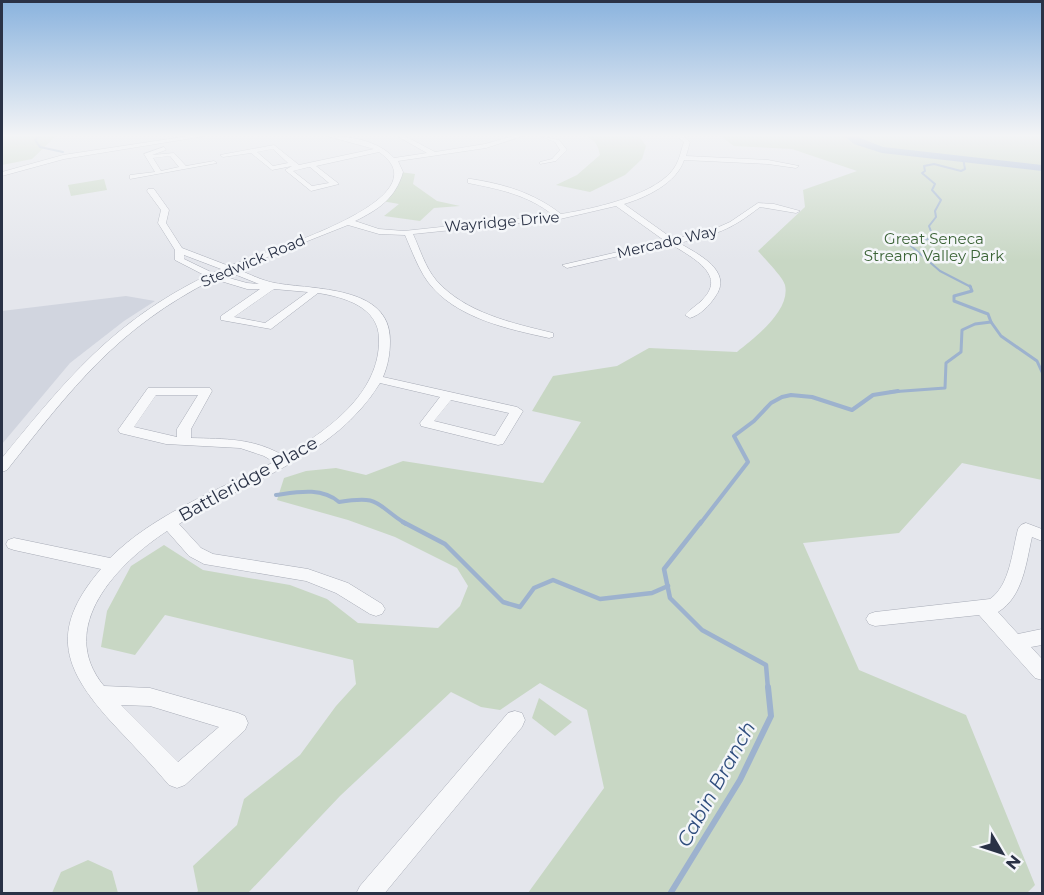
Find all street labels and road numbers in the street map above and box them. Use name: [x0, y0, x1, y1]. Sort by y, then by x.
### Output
street label: Wayridge Drive: [444, 207, 560, 236]
street label: Mercado Way: [615, 221, 720, 262]
street label: Stedwick Road: [198, 230, 308, 291]
street label: Battleridge Place: [175, 432, 321, 526]

